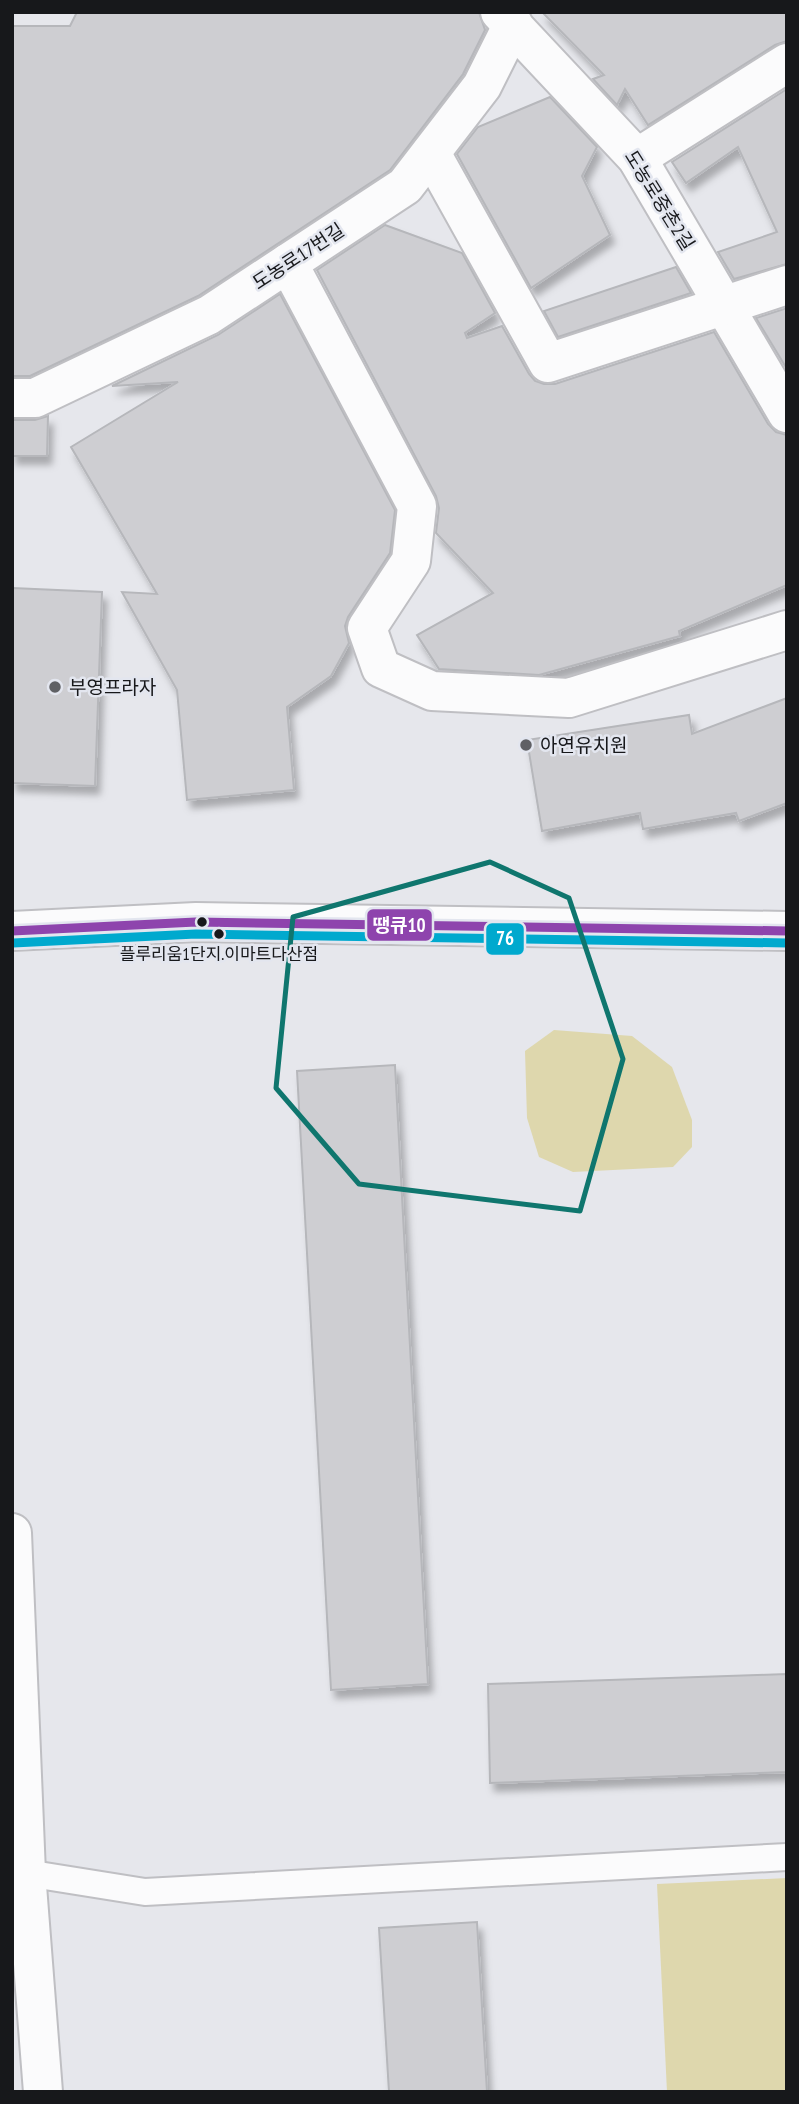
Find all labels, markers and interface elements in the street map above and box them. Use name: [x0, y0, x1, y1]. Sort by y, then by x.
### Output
street label: 도농로중촌2길: [620, 146, 700, 254]
street label: 도농로17번길: [248, 217, 348, 295]
place label: 부영프라자: [69, 675, 156, 699]
marker: 부영프라자: [47, 679, 63, 695]
place label: 아연유치원: [540, 733, 627, 757]
marker: 아연유치원: [518, 737, 534, 753]
line badge: 땡큐10: [366, 908, 433, 942]
text: 땡큐10: [372, 913, 426, 937]
unlabelled marker: [195, 915, 209, 929]
line badge: 76: [485, 922, 525, 956]
text: 76: [496, 926, 514, 950]
marker: 플루리움1단지.이마트다산점: [212, 927, 226, 941]
place label: 플루리움1단지.이마트다산점: [120, 943, 318, 965]

